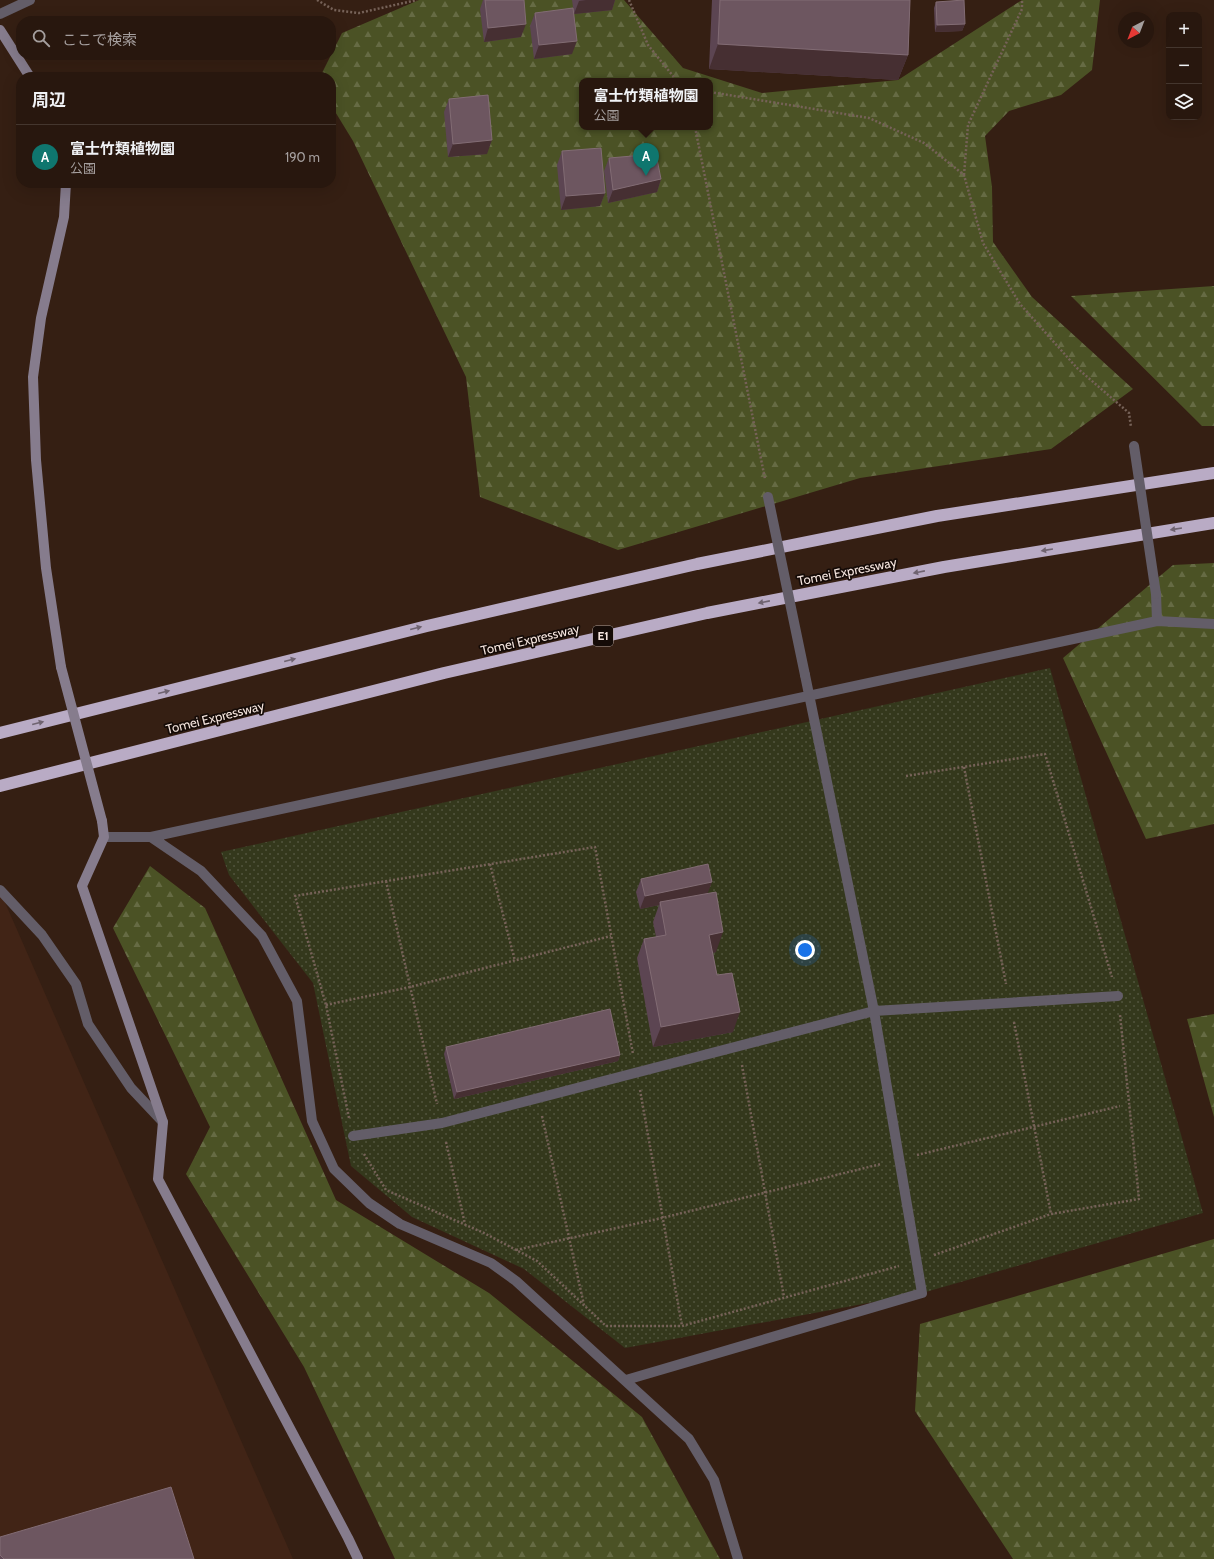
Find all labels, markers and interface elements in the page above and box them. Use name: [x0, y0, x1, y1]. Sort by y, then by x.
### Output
north arrow: [1118, 12, 1154, 48]
map controls: [1166, 12, 1202, 120]
button: +: [1166, 12, 1202, 48]
search box: [16, 16, 336, 60]
icon: search: [30, 27, 52, 49]
text: ここで検索: [62, 31, 137, 49]
button: −: [1166, 48, 1202, 84]
popup: [579, 78, 713, 130]
button: layers: [1166, 84, 1202, 120]
text: 富士竹類植物園: [593, 87, 699, 105]
text: 周辺: [32, 90, 66, 110]
text: 公園: [593, 107, 620, 123]
text: 富士竹類植物園: [70, 140, 175, 158]
pin: A: [633, 143, 659, 176]
text: A: [41, 149, 49, 165]
text: 190 m: [285, 149, 320, 165]
text: 公園: [70, 160, 96, 176]
one-way arrow: [1169, 526, 1182, 532]
one-way arrow: [1041, 547, 1053, 553]
street label: Tomei Expressway: [796, 553, 898, 588]
one-way arrow: [913, 569, 925, 575]
one-way arrow: [758, 599, 770, 605]
street label: Tomei Expressway: [479, 620, 581, 658]
one-way arrow: [410, 625, 422, 631]
road number: E1: [593, 626, 613, 646]
one-way arrow: [284, 657, 296, 663]
one-way arrow: [158, 688, 170, 694]
street label: Tomei Expressway: [164, 697, 266, 737]
one-way arrow: [32, 720, 44, 726]
your location: [795, 940, 815, 960]

